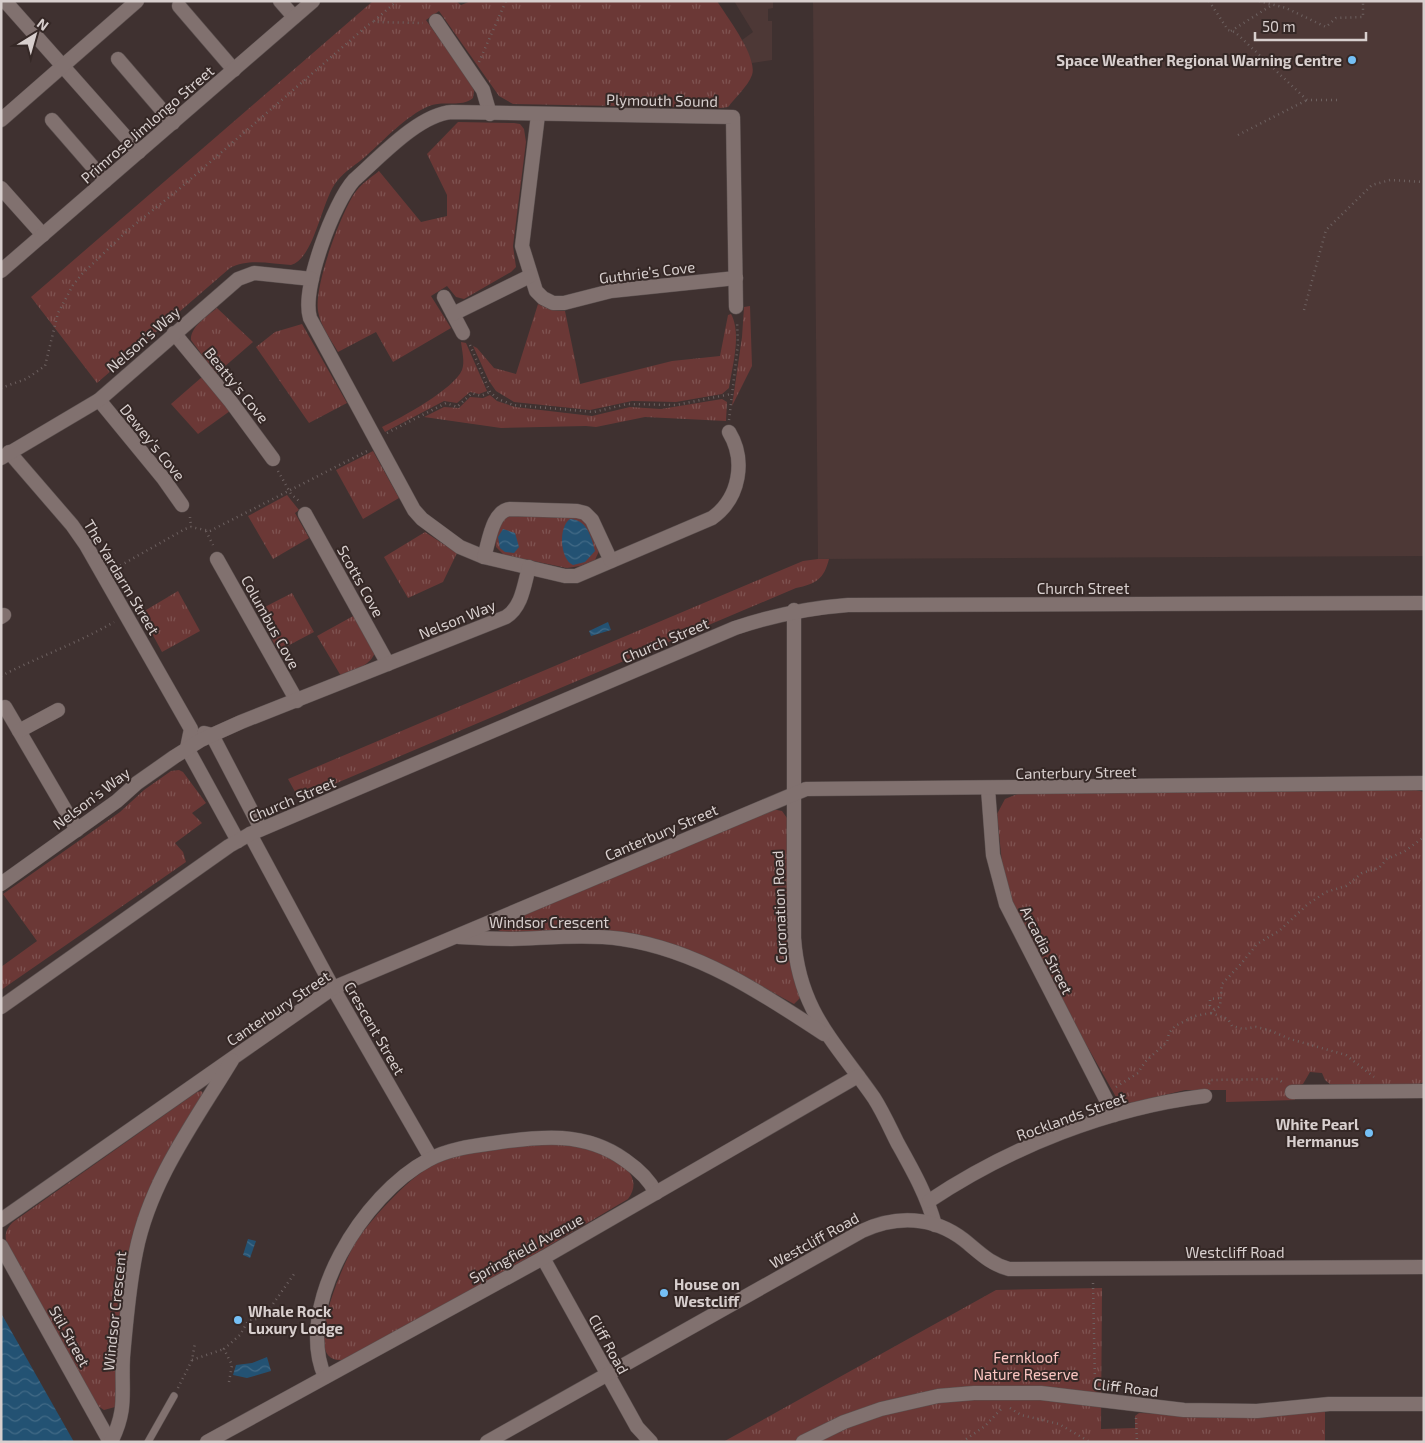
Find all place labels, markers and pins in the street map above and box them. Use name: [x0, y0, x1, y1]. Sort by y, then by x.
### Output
place label: Space Weather Regional Warning Centre: [1056, 51, 1342, 69]
marker: Space Weather Regional Warning Centre: [1346, 54, 1358, 66]
place label: White Pearl Hermanus: [1276, 1115, 1359, 1150]
marker: White Pearl Hermanus: [1363, 1127, 1375, 1139]
place label: House on Westcliff: [674, 1275, 740, 1310]
marker: House on Westcliff: [658, 1287, 670, 1299]
place label: Whale Rock Luxury Lodge: [248, 1302, 343, 1338]
marker: Whale Rock Luxury Lodge: [232, 1314, 244, 1326]

